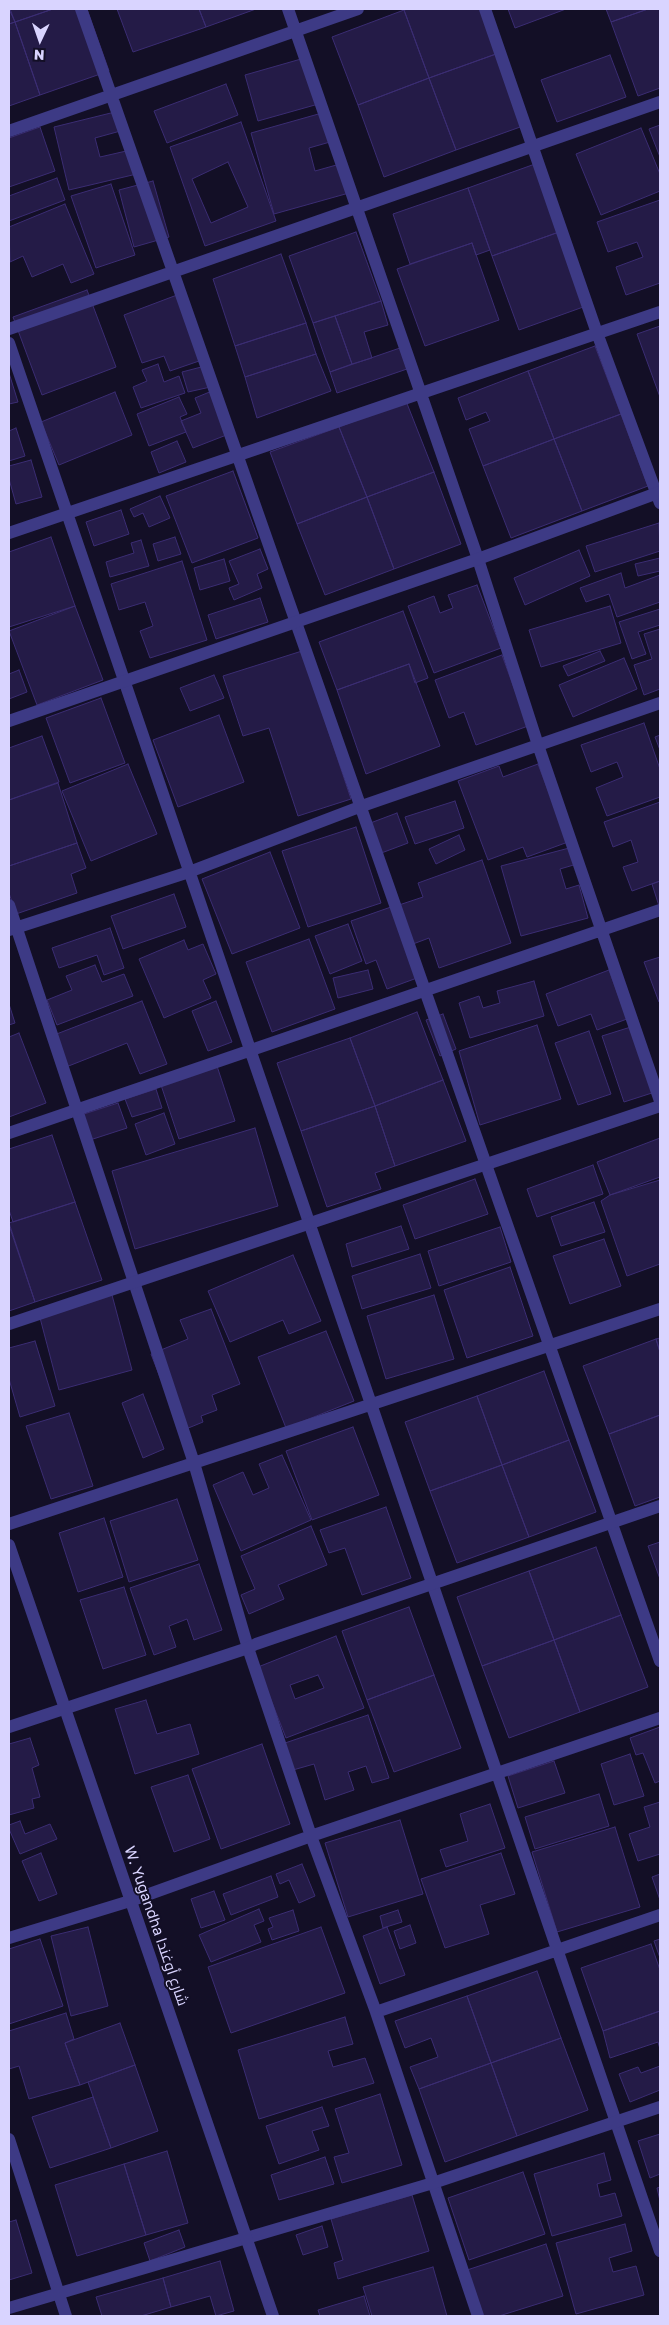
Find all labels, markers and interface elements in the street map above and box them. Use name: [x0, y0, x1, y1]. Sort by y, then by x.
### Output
north arrow: [15, 15, 65, 65]
text: N: [33, 47, 45, 64]
street label: W. Yugandha شارع أوغندا: [120, 1844, 192, 2008]

